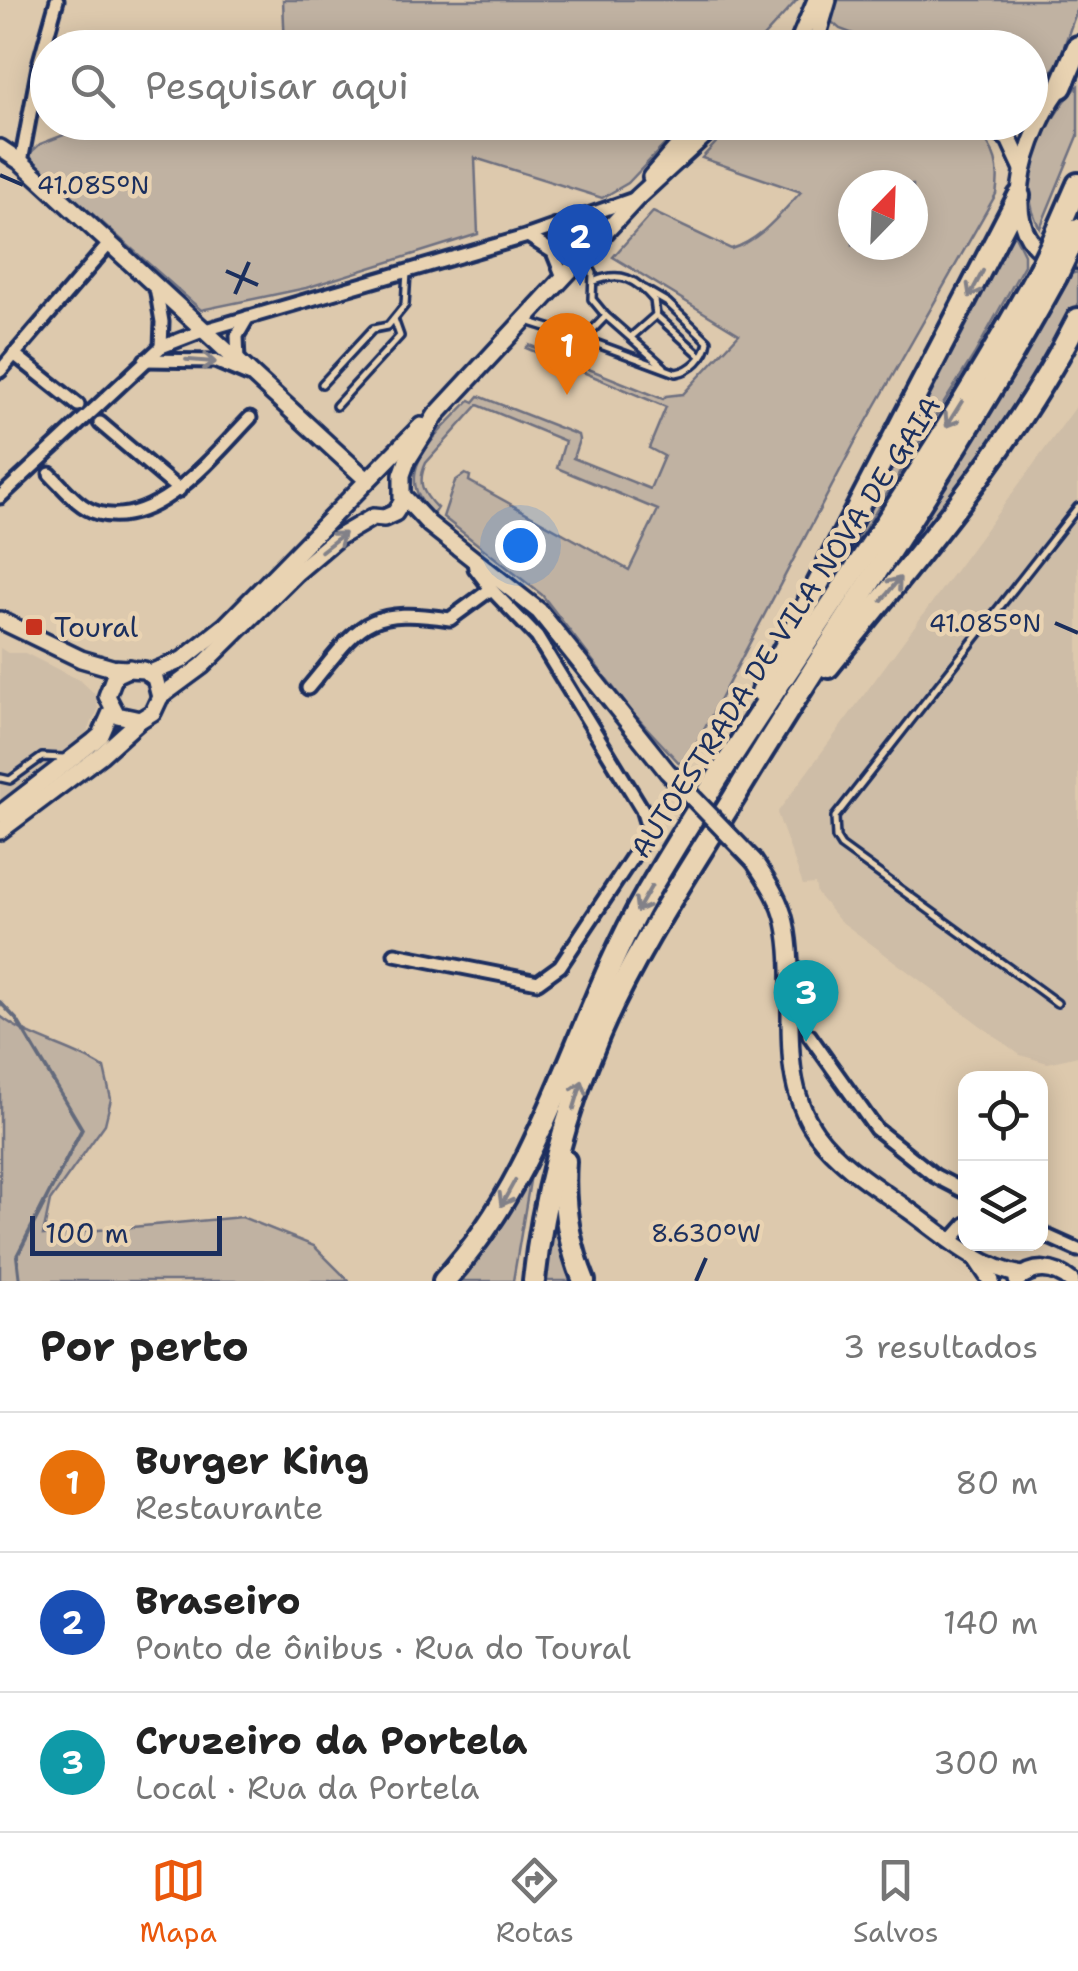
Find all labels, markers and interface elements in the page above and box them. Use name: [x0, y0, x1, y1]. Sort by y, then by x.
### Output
search box: [30, 30, 1048, 140]
icon: search: [65, 58, 120, 113]
text: Pesquisar aqui: [145, 60, 409, 111]
text: 41.085°N: [37, 168, 149, 202]
north arrow: [838, 170, 928, 260]
pin: 2: [548, 204, 612, 286]
one-way arrow: [966, 268, 985, 298]
pin: 1: [534, 312, 600, 395]
one-way arrow: [184, 352, 216, 371]
street label: AUTOESTRADA DE VILA NOVA DE GAIA: [621, 389, 949, 865]
one-way arrow: [944, 399, 965, 428]
your location: [495, 520, 546, 571]
one-way arrow: [319, 532, 346, 553]
one-way arrow: [880, 576, 901, 603]
text: 41.085°N: [929, 606, 1041, 640]
place label: Toural: [54, 608, 139, 646]
marker: Toural: [23, 616, 45, 638]
one-way arrow: [634, 884, 654, 913]
pin: 3: [774, 960, 838, 1042]
map controls: [958, 1071, 1048, 1251]
button: locate: [958, 1071, 1048, 1161]
one-way arrow: [570, 1079, 588, 1111]
button: layers: [958, 1161, 1048, 1251]
one-way arrow: [498, 1178, 518, 1207]
scale bar: [30, 1211, 222, 1256]
text: 100 m: [45, 1214, 129, 1252]
text: 8.630°W: [651, 1216, 761, 1250]
text: Por perto: [40, 1318, 249, 1374]
text: 3 resultados: [843, 1325, 1038, 1368]
text: Burger King: [135, 1435, 369, 1486]
text: 1: [65, 1461, 80, 1504]
text: 80 m: [955, 1461, 1038, 1504]
text: Restaurante: [135, 1486, 323, 1529]
text: Braseiro: [135, 1575, 301, 1626]
text: 2: [61, 1601, 84, 1644]
text: 140 m: [943, 1601, 1038, 1644]
text: Ponto de ônibus · Rua do Toural: [135, 1626, 631, 1669]
text: Cruzeiro da Portela: [135, 1715, 528, 1766]
text: 3: [61, 1741, 84, 1784]
text: 300 m: [933, 1741, 1038, 1784]
text: Local · Rua da Portela: [135, 1766, 479, 1809]
tab: Mapa: [139, 1853, 217, 1951]
tab: Rotas: [496, 1853, 574, 1951]
tab: Salvos: [853, 1853, 939, 1951]

